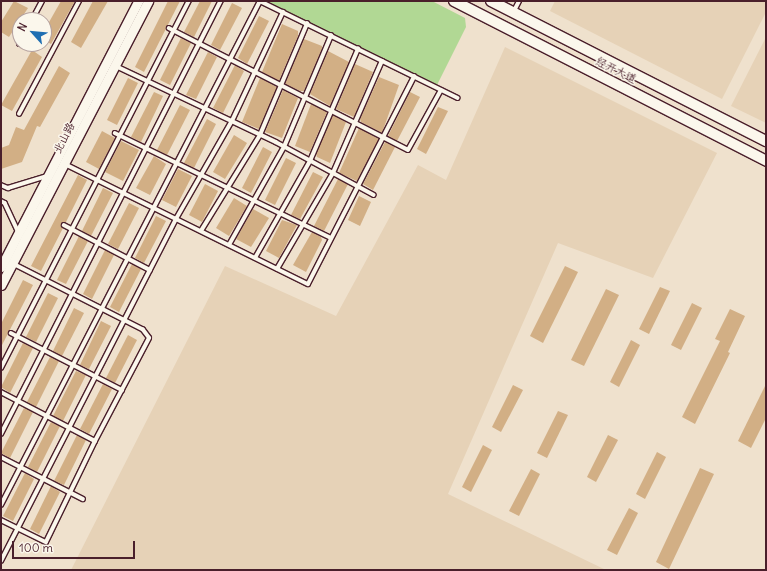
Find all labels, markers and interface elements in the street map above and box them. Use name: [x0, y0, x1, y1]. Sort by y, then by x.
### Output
north arrow: [12, 12, 52, 52]
text: N: [14, 20, 30, 34]
street label: 经开大道: [593, 54, 639, 86]
street label: 北山路: [51, 120, 77, 156]
scale bar: [14, 533, 137, 559]
text: 100 m: [19, 540, 53, 555]

